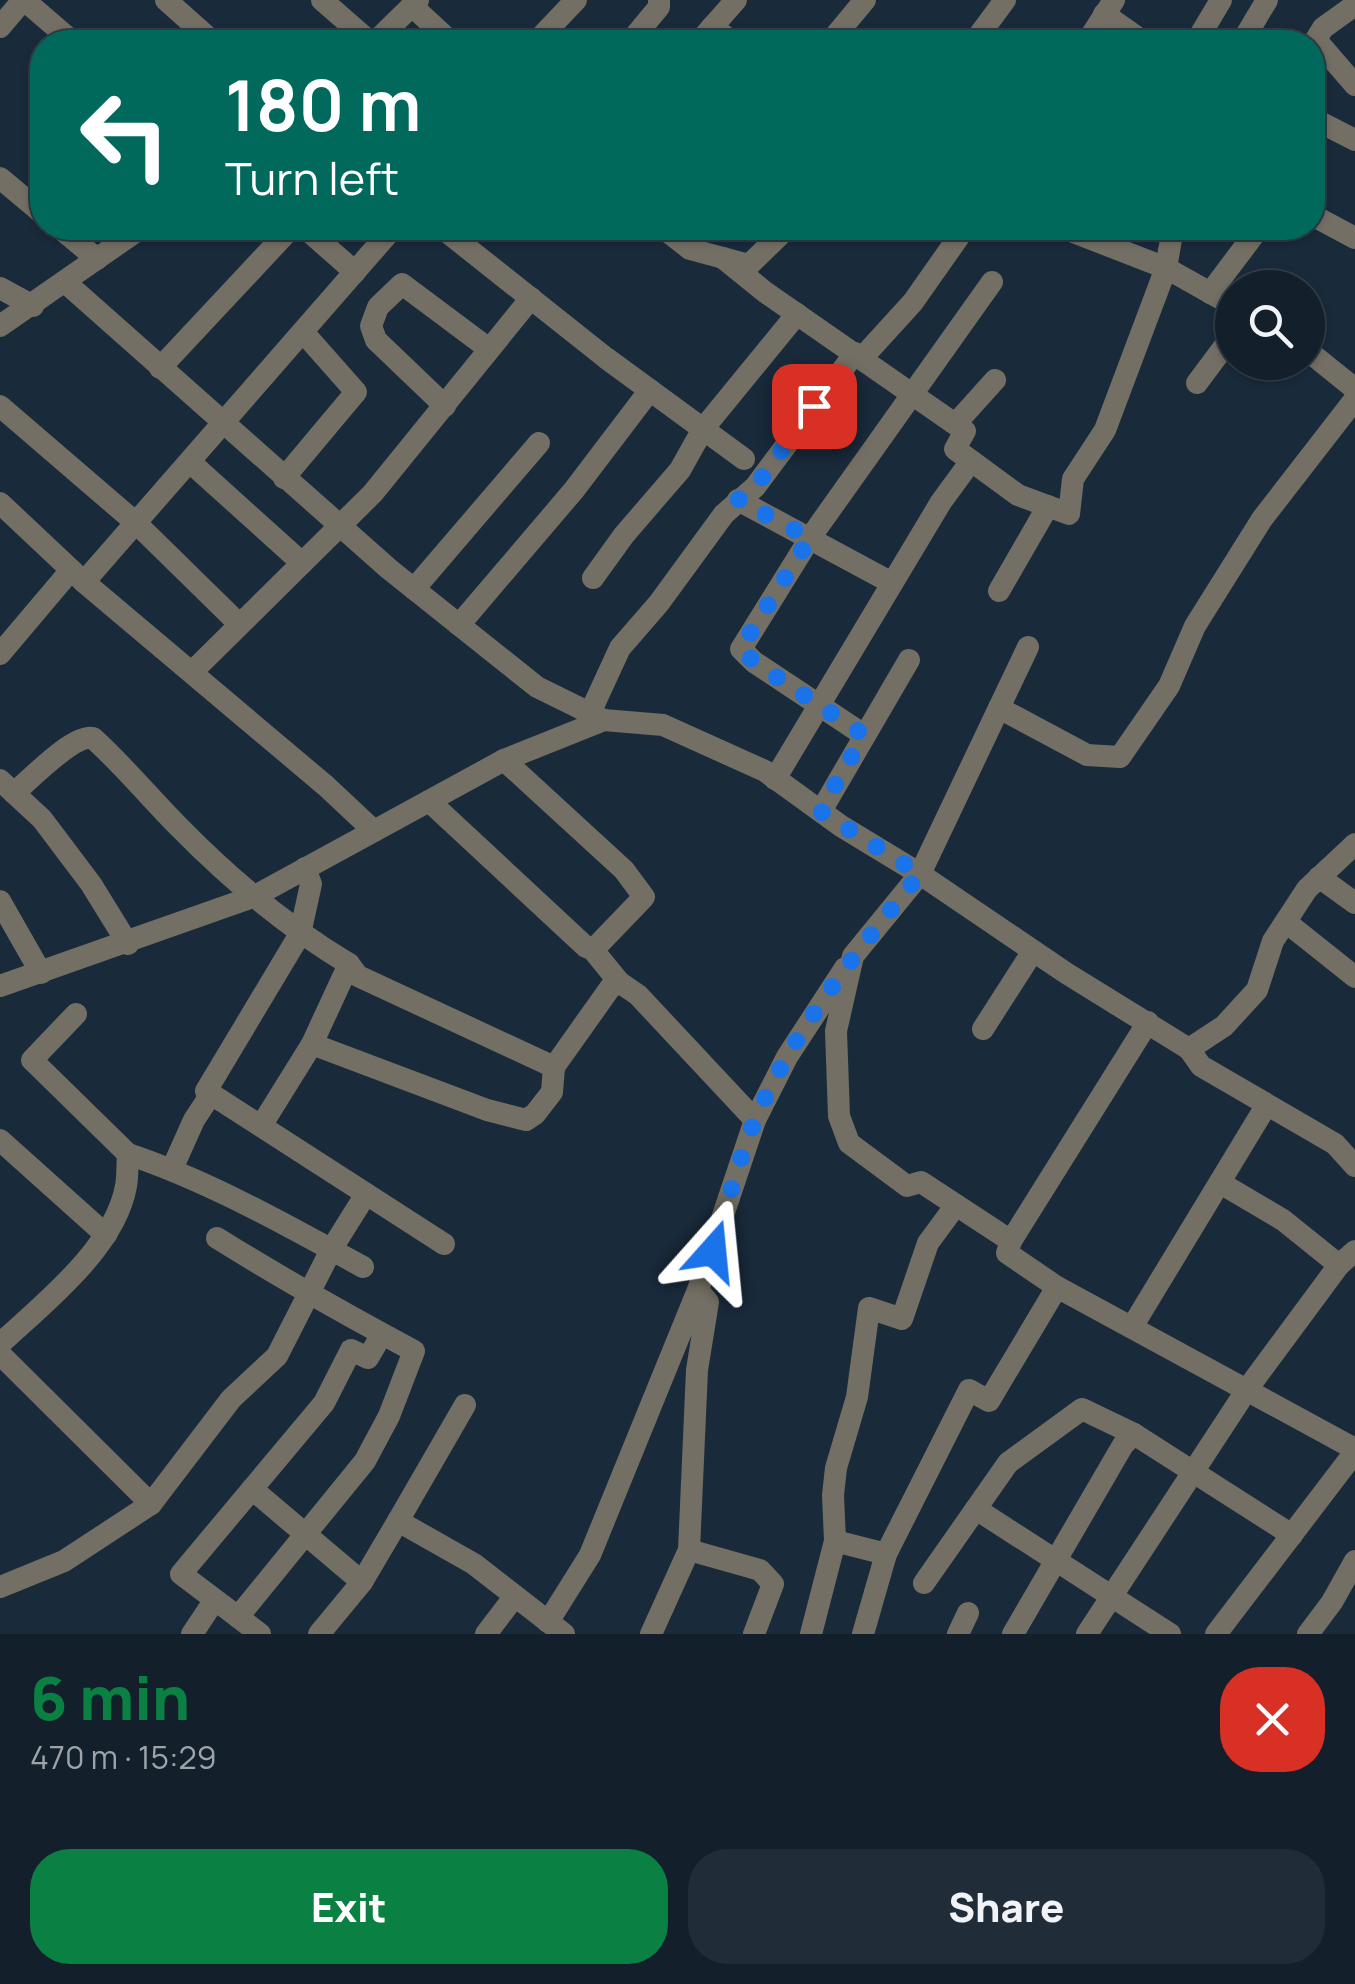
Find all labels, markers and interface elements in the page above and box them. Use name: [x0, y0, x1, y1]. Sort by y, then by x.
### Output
text: 180 m: [225, 56, 422, 152]
icon: left: [60, 70, 190, 200]
text: Turn left: [225, 147, 399, 209]
map controls: [1215, 270, 1325, 380]
button: search: [1215, 270, 1325, 380]
pin: [772, 364, 857, 449]
icon: arrive: [787, 379, 842, 434]
position arrow: [661, 1199, 765, 1303]
text: 6 min: [30, 1656, 190, 1738]
button: close: [1220, 1667, 1325, 1772]
text: 470 m · 15:29: [30, 1735, 217, 1779]
button: Exit: [30, 1849, 668, 1964]
button: Share: [688, 1849, 1325, 1964]

